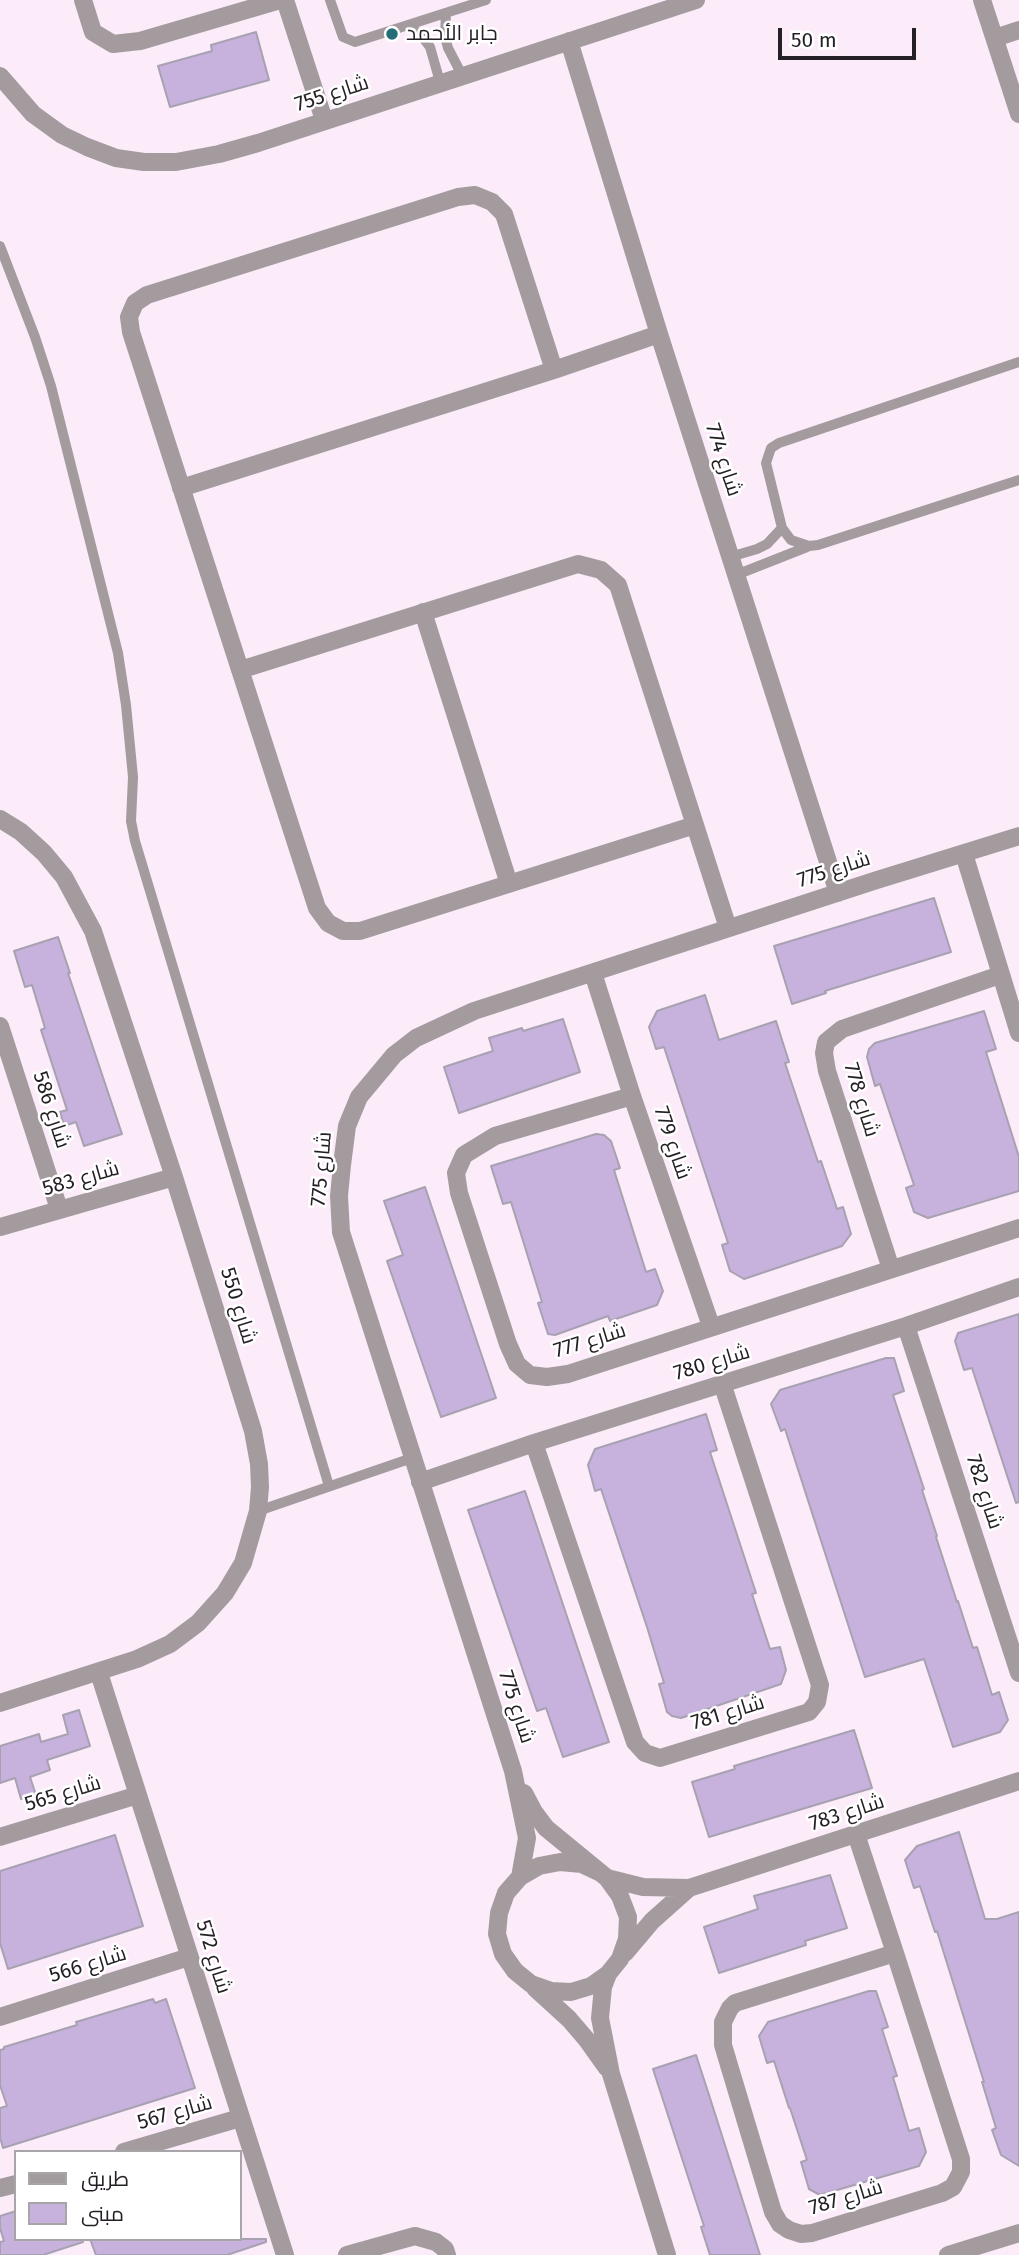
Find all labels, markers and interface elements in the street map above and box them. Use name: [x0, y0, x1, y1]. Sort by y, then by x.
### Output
scale bar: [781, 14, 919, 58]
place label: جابر الأحمد: [406, 21, 498, 47]
marker: جابر الأحمد: [384, 26, 400, 42]
text: 50 m: [791, 27, 837, 53]
street label: شارع 755: [292, 70, 372, 118]
street label: شارع 774: [699, 420, 747, 500]
street label: شارع 775: [794, 846, 874, 894]
street label: شارع 778: [838, 1060, 884, 1140]
street label: شارع 586: [27, 1068, 75, 1152]
street label: شارع 779: [648, 1103, 696, 1183]
street label: شارع 775: [306, 1130, 338, 1208]
street label: شارع 583: [40, 1156, 122, 1202]
street label: شارع 550: [214, 1265, 262, 1347]
street label: شارع 777: [551, 1318, 629, 1364]
street label: شارع 780: [671, 1339, 753, 1387]
street label: شارع 782: [960, 1452, 1008, 1532]
street label: شارع 775: [492, 1667, 540, 1747]
street label: شارع 781: [688, 1690, 768, 1736]
street label: شارع 565: [22, 1770, 104, 1818]
street label: شارع 783: [806, 1789, 888, 1837]
street label: شارع 572: [190, 1917, 236, 1997]
street label: شارع 566: [46, 1941, 130, 1989]
street label: شارع 567: [135, 2090, 215, 2136]
legend: [14, 2150, 242, 2241]
text: طريق: [81, 2166, 129, 2192]
street label: شارع 787: [806, 2175, 886, 2221]
text: مبنى: [81, 2201, 124, 2227]

